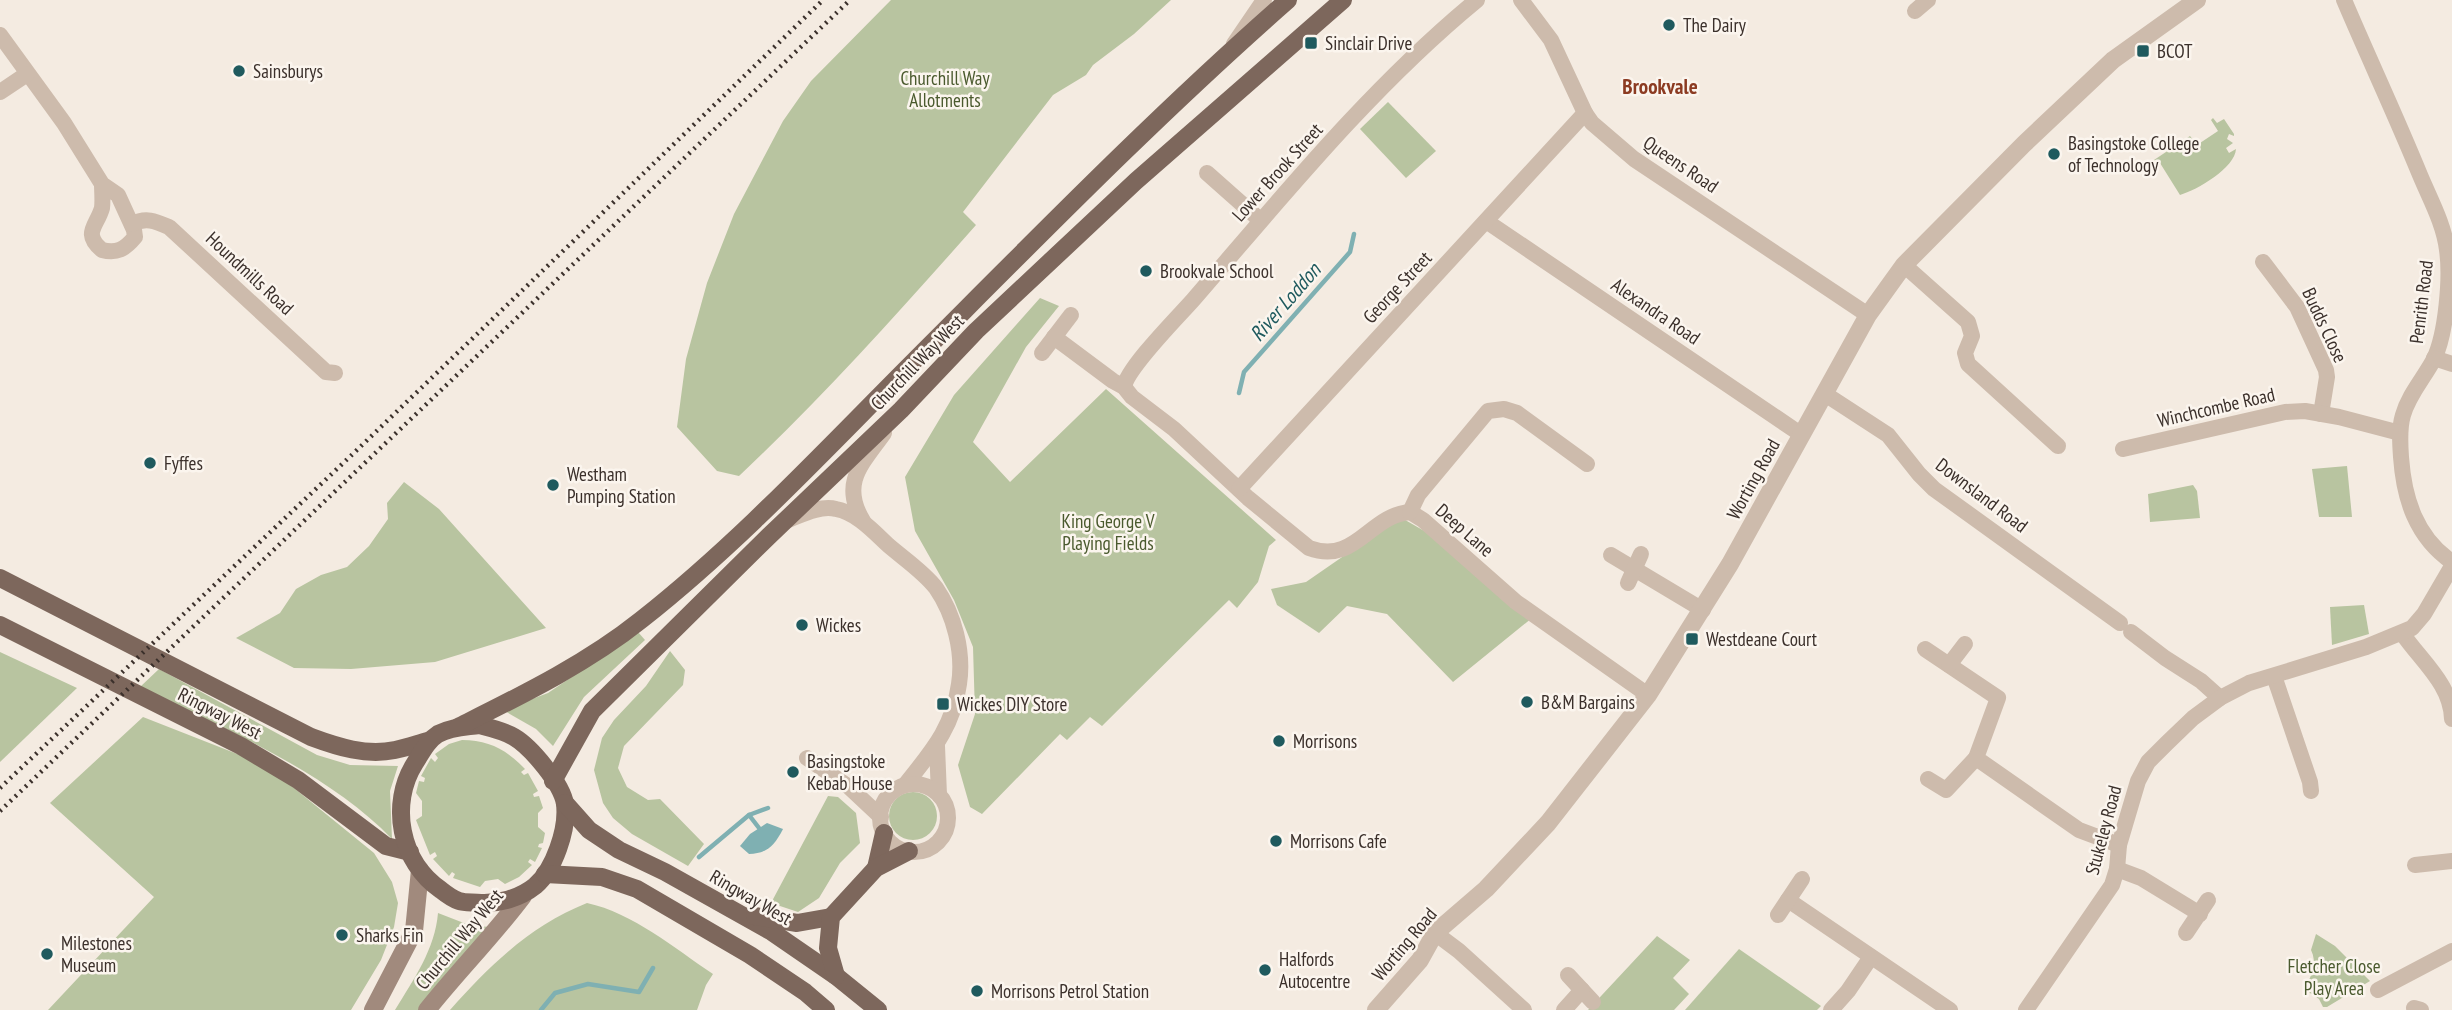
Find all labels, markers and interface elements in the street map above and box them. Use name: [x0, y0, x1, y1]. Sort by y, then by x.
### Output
place label: The Dairy: [1683, 13, 1747, 37]
marker: The Dairy: [1661, 17, 1677, 33]
place label: Sinclair Drive: [1325, 31, 1412, 55]
marker: Sinclair Drive: [1303, 35, 1319, 51]
place label: BCOT: [2157, 39, 2193, 63]
marker: BCOT: [2135, 43, 2151, 59]
place label: Sainsburys: [253, 59, 323, 83]
marker: Sainsburys: [231, 63, 247, 79]
park label: Churchill Way Allotments: [900, 66, 990, 112]
district label: Brookvale: [1622, 73, 1698, 100]
street label: Lower Brook Street: [1227, 117, 1328, 226]
street label: Queens Road: [1639, 130, 1723, 198]
place label: Basingstoke College of Technology: [2068, 131, 2200, 177]
marker: Basingstoke College of Technology: [2046, 146, 2062, 162]
street label: Houndmills Road: [201, 226, 299, 320]
street label: George Street: [1358, 245, 1437, 328]
water label: River Loddon: [1244, 256, 1328, 347]
place label: Brookvale School: [1160, 259, 1274, 283]
street label: Penrith Road: [2404, 259, 2438, 345]
marker: Brookvale School: [1138, 263, 1154, 279]
street label: Alexandra Road: [1607, 272, 1705, 350]
street label: Budds Close: [2297, 284, 2353, 366]
street label: Churchill Way West: [865, 309, 969, 415]
street label: Winchcombe Road: [2155, 382, 2277, 432]
street label: Worting Road: [1721, 435, 1785, 523]
place label: Fyffes: [164, 451, 203, 475]
street label: Downsland Road: [1931, 453, 2033, 537]
marker: Fyffes: [142, 455, 158, 471]
place label: Westham Pumping Station: [567, 462, 676, 508]
marker: Westham Pumping Station: [545, 477, 561, 493]
street label: Deep Lane: [1431, 498, 1499, 562]
park label: King George V Playing Fields: [1062, 509, 1155, 555]
place label: Wickes: [816, 613, 861, 637]
marker: Wickes: [794, 617, 810, 633]
place label: Westdeane Court: [1706, 627, 1818, 651]
marker: Westdeane Court: [1684, 631, 1700, 647]
street label: Ringway West: [174, 682, 266, 745]
place label: B&M Bargains: [1541, 690, 1635, 714]
place label: Wickes DIY Store: [957, 692, 1067, 716]
marker: B&M Bargains: [1519, 694, 1535, 710]
marker: Wickes DIY Store: [935, 696, 951, 712]
place label: Morrisons: [1293, 729, 1357, 753]
marker: Morrisons: [1271, 733, 1287, 749]
place label: Basingstoke Kebab House: [807, 749, 893, 795]
marker: Basingstoke Kebab House: [785, 764, 801, 780]
street label: Stukeley Road: [2080, 783, 2126, 877]
place label: Morrisons Cafe: [1290, 829, 1387, 853]
marker: Morrisons Cafe: [1268, 833, 1284, 849]
street label: Ringway West: [706, 864, 797, 930]
street label: Churchill Way West: [410, 883, 509, 994]
street label: Worting Road: [1366, 902, 1442, 986]
place label: Sharks Fin: [356, 923, 423, 947]
marker: Sharks Fin: [334, 927, 350, 943]
place label: Milestones Museum: [61, 931, 132, 977]
marker: Milestones Museum: [39, 946, 55, 962]
place label: Halfords Autocentre: [1279, 947, 1351, 993]
park label: Fletcher Close Play Area: [2287, 954, 2381, 1000]
marker: Halfords Autocentre: [1257, 962, 1273, 978]
place label: Morrisons Petrol Station: [991, 979, 1149, 1003]
marker: Morrisons Petrol Station: [969, 983, 985, 999]

